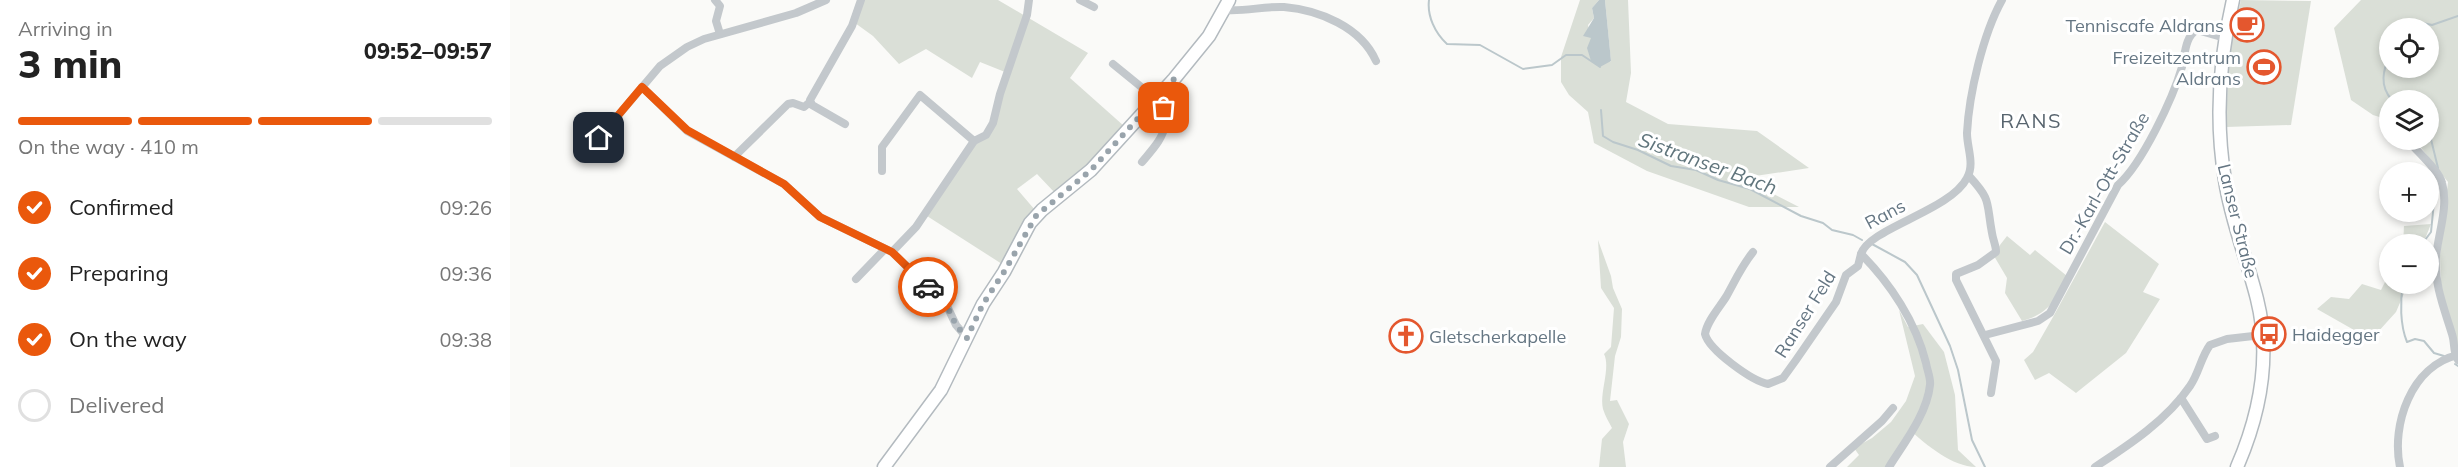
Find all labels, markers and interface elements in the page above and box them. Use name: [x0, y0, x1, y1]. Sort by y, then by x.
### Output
cafe icon: Tenniscafe Aldrans: [2229, 7, 2265, 43]
place label: Tenniscafe Aldrans: [2065, 14, 2224, 37]
text: Arriving in: [18, 16, 113, 41]
map controls: [2379, 18, 2439, 294]
button: locate: [2379, 18, 2439, 78]
text: 09:52–09:57: [364, 37, 492, 65]
text: 3 min: [18, 39, 123, 88]
place label: Freizeitzentrum Aldrans: [2112, 46, 2241, 90]
sports icon: Freizeitzentrum Aldrans: [2246, 49, 2282, 85]
pin: [1138, 82, 1189, 133]
button: layers: [2379, 90, 2439, 150]
icon: bag: [1147, 91, 1180, 124]
district label: RANS: [2000, 108, 2062, 133]
street label: Dr.-Karl-Ott-Straße: [2054, 108, 2154, 258]
pin: [573, 112, 624, 163]
icon: home: [582, 121, 615, 154]
water label: Sistranser Bach: [1635, 126, 1781, 200]
text: On the way · 410 m: [18, 134, 199, 159]
street label: Lanser Straße: [2213, 161, 2263, 281]
button: +: [2379, 162, 2439, 222]
icon: check: [18, 191, 51, 224]
text: Confirmed: [69, 193, 174, 221]
street label: Rans: [1861, 194, 1909, 234]
text: 09:26: [439, 195, 492, 220]
button: −: [2379, 234, 2439, 294]
icon: check: [18, 257, 51, 290]
courier: [898, 257, 958, 317]
text: Preparing: [69, 259, 169, 287]
text: 09:36: [439, 261, 492, 286]
street label: Ranser Feld: [1769, 266, 1841, 362]
icon: car: [912, 271, 945, 304]
bus stop icon: Haidegger: [2251, 316, 2287, 352]
church icon: Gletscherkapelle: [1388, 318, 1424, 354]
icon: check: [18, 323, 51, 356]
place label: Haidegger: [2292, 323, 2380, 346]
text: On the way: [69, 325, 187, 353]
place label: Gletscherkapelle: [1429, 325, 1566, 348]
text: 09:38: [439, 327, 492, 352]
text: Delivered: [69, 391, 164, 419]

